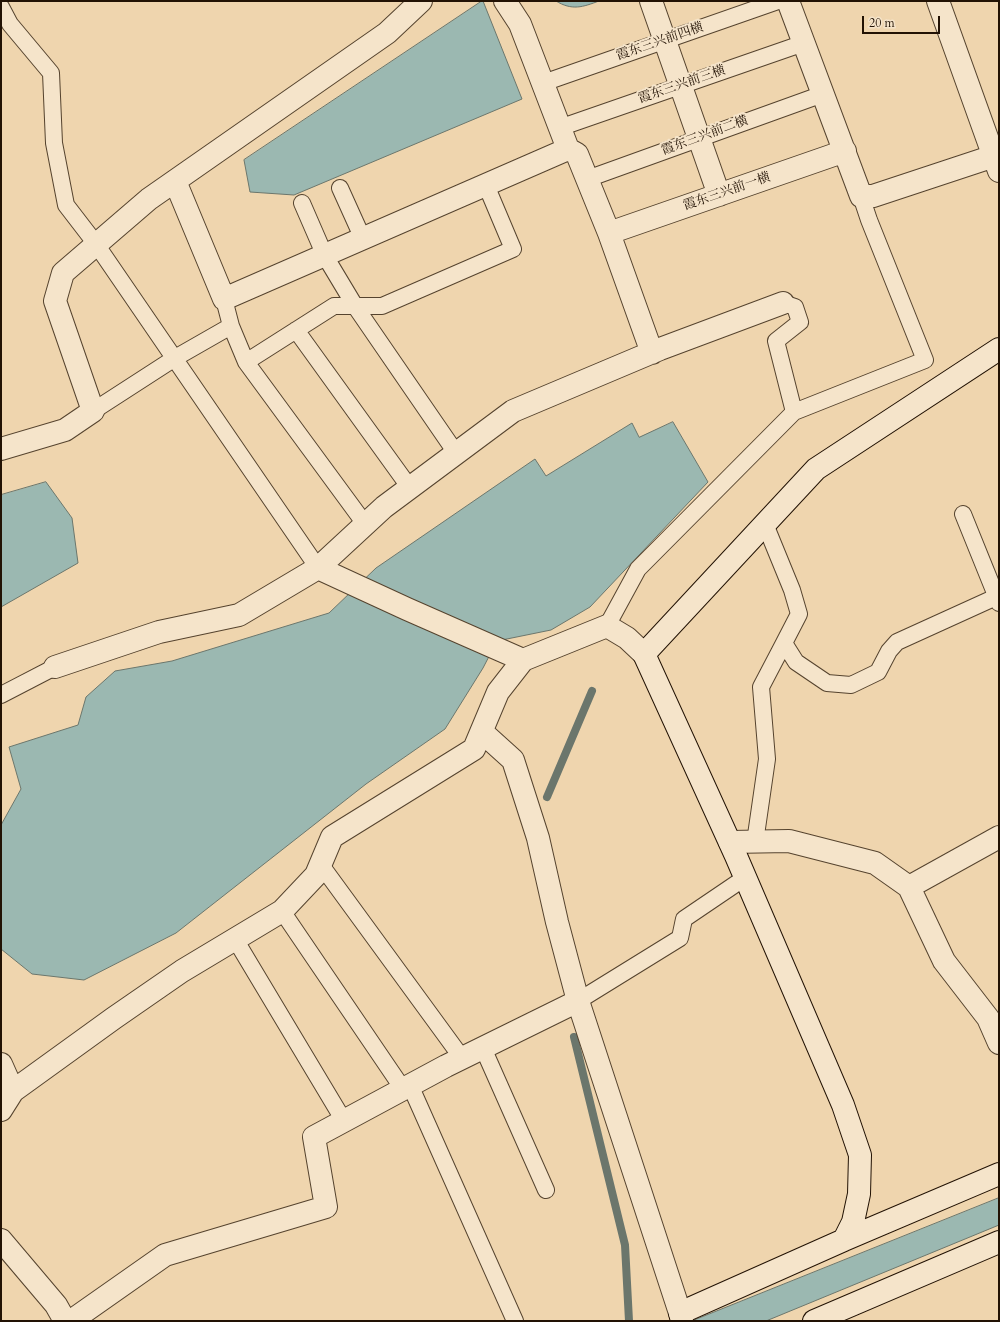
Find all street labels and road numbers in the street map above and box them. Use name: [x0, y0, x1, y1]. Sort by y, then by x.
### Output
street label: 霞东三兴前四横: [614, 20, 706, 64]
street label: 霞东三兴前三横: [636, 63, 728, 107]
street label: 霞东三兴前二横: [660, 113, 750, 159]
street label: 霞东三兴前一横: [681, 170, 773, 214]

